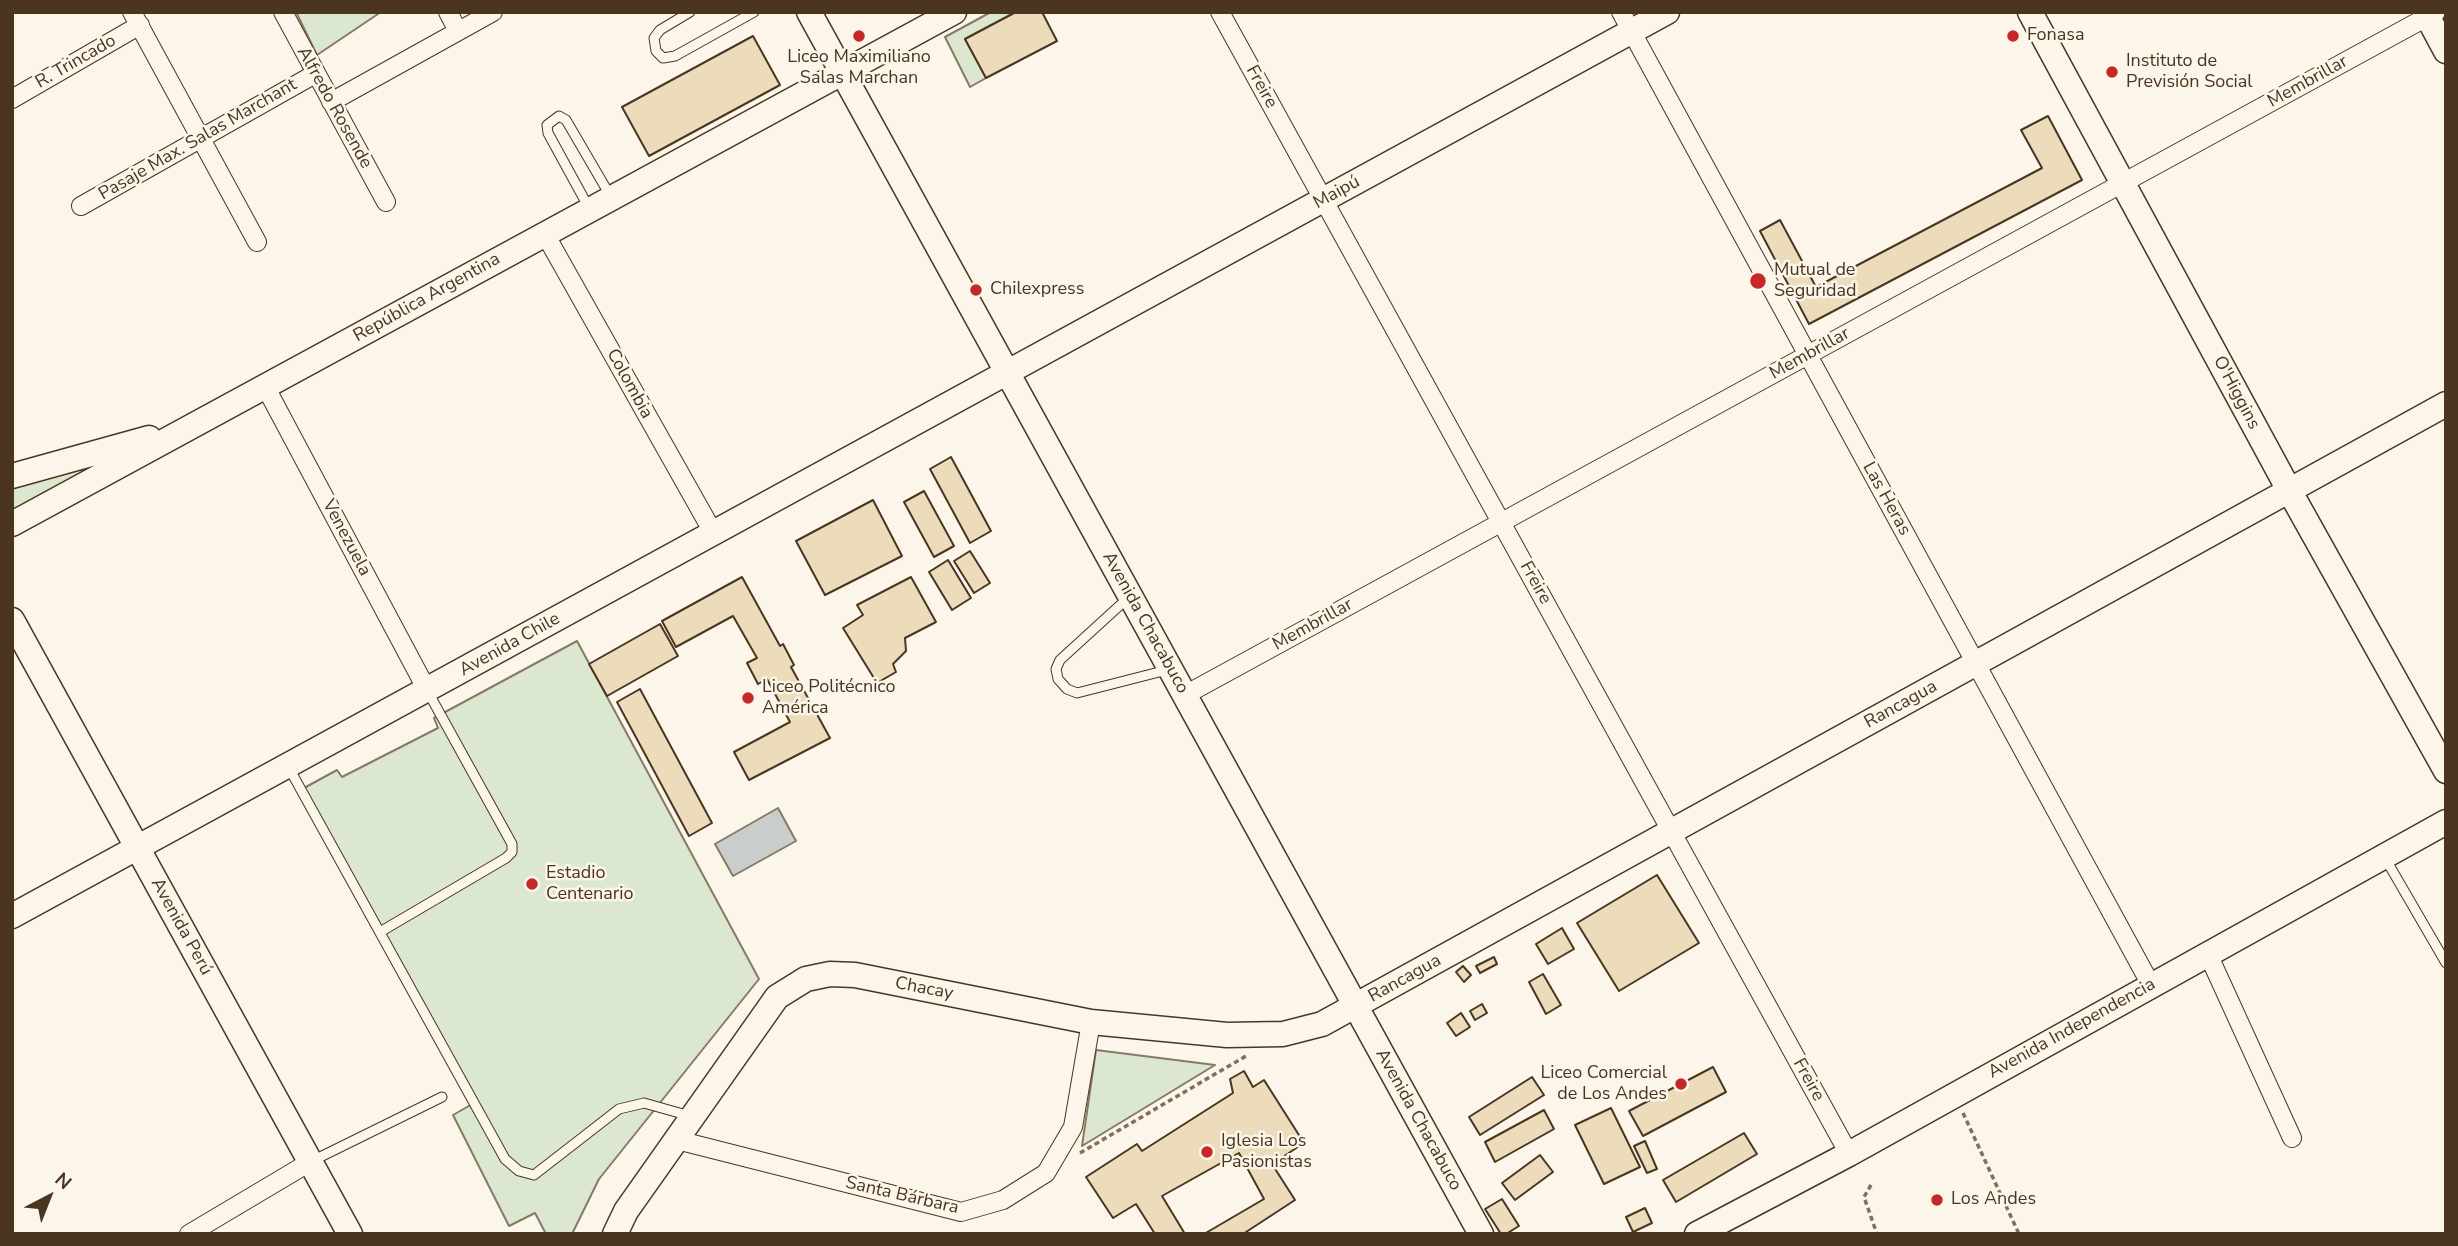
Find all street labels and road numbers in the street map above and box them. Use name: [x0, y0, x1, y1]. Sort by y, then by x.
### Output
street label: R. Trincado: [32, 30, 120, 94]
street label: Alfredo Rosende: [292, 43, 376, 173]
street label: Membrillar: [2264, 51, 2352, 113]
street label: Freire: [1240, 62, 1282, 112]
street label: Pasaje Max. Salas Marchant: [95, 74, 301, 206]
street label: Maipú: [1310, 172, 1364, 214]
street label: República Argentina: [350, 249, 504, 347]
street label: Membrillar: [1766, 323, 1854, 385]
street label: Colombia: [601, 345, 657, 423]
street label: O'Higgins: [2208, 353, 2264, 433]
street label: Las Heras: [1857, 459, 1915, 539]
street label: Venezuela: [317, 496, 375, 580]
street label: Avenida Chacabuco: [1097, 548, 1193, 698]
street label: Freire: [1514, 558, 1556, 608]
street label: Membrillar: [1269, 594, 1357, 656]
street label: Avenida Chile: [456, 608, 564, 682]
street label: Rancagua: [1861, 676, 1941, 734]
street label: Avenida Perú: [145, 875, 217, 979]
street label: Rancagua: [1365, 950, 1445, 1008]
street label: Chacay: [893, 973, 955, 1005]
street label: Avenida Independencia: [1985, 974, 2159, 1084]
street label: Avenida Chacabuco: [1370, 1045, 1466, 1195]
street label: Freire: [1787, 1055, 1829, 1105]
street label: Santa Bárbara: [843, 1172, 961, 1220]

